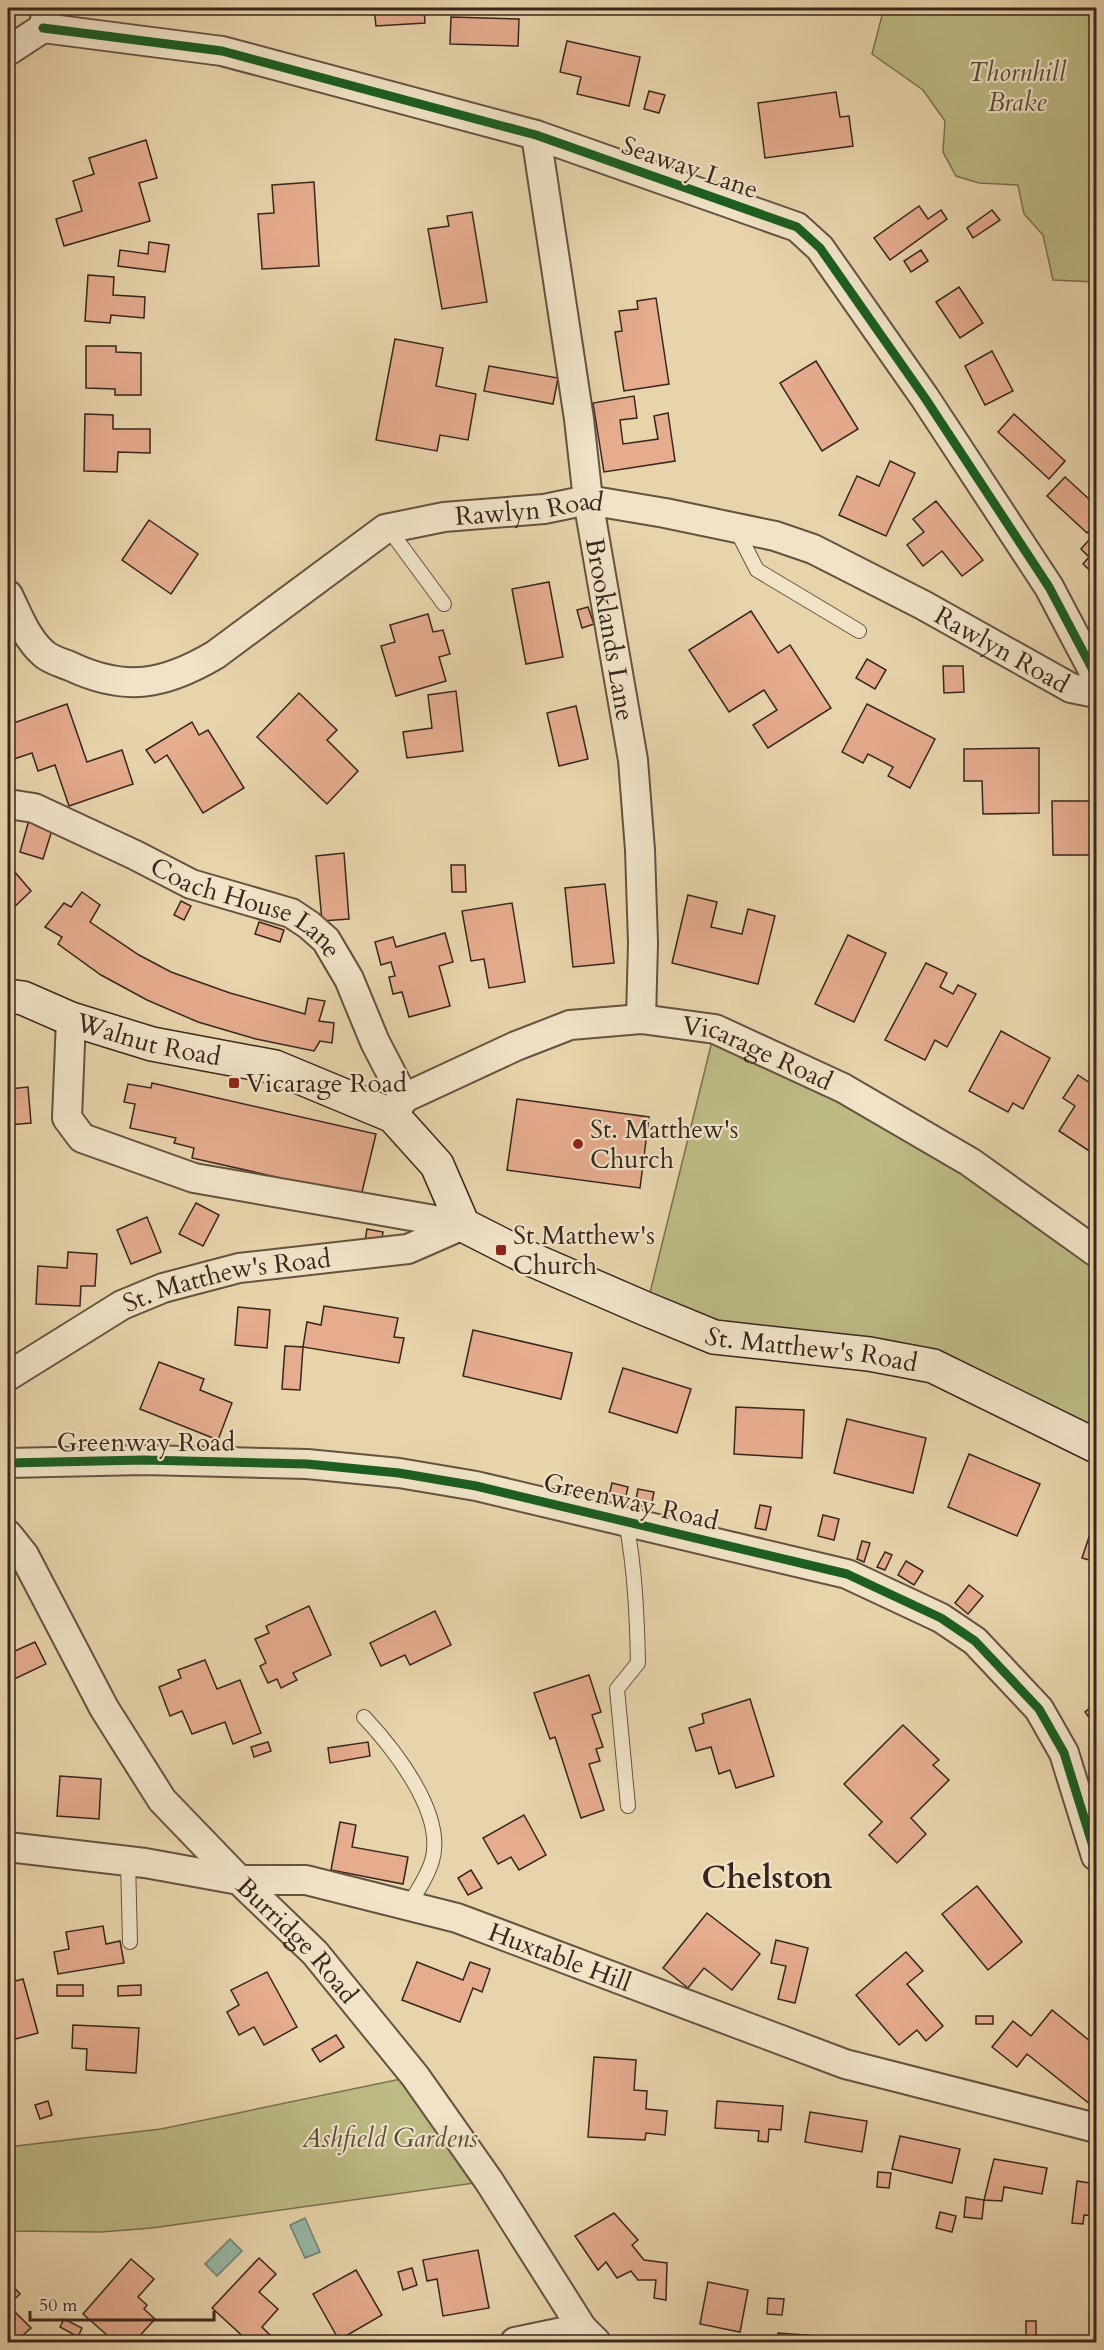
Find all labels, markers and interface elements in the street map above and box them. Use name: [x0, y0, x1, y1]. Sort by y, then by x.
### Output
park label: Thornhill Brake: [968, 55, 1067, 120]
street label: Seaway Lane: [617, 128, 763, 207]
street label: Rawlyn Road: [454, 483, 606, 534]
street label: Brooklands Lane: [577, 535, 643, 724]
street label: Rawlyn Road: [928, 598, 1076, 702]
street label: Coach House Lane: [144, 849, 350, 964]
street label: Walnut Road: [71, 1004, 224, 1075]
street label: Vicarage Road: [680, 1008, 838, 1099]
place label: Vicarage Road: [246, 1066, 407, 1101]
marker: Vicarage Road: [227, 1076, 241, 1090]
place label: St. Matthew's Church: [590, 1112, 739, 1177]
marker: St. Matthew's Church: [571, 1137, 585, 1151]
place label: St Matthew's Church: [513, 1218, 655, 1283]
street label: St. Matthew's Road: [118, 1241, 333, 1321]
marker: St Matthew's Church: [494, 1243, 508, 1257]
street label: St. Matthew's Road: [700, 1318, 920, 1381]
street label: Greenway Road: [57, 1425, 235, 1460]
street label: Greenway Road: [540, 1464, 722, 1539]
district label: Chelston: [702, 1856, 833, 1900]
street label: Burridge Road: [228, 1870, 366, 2011]
street label: Huxtable Hill: [483, 1914, 636, 2000]
park label: Ashfield Gardens: [301, 2121, 478, 2156]
scale bar: [30, 2284, 214, 2322]
text: 50 m: [39, 2293, 78, 2318]

